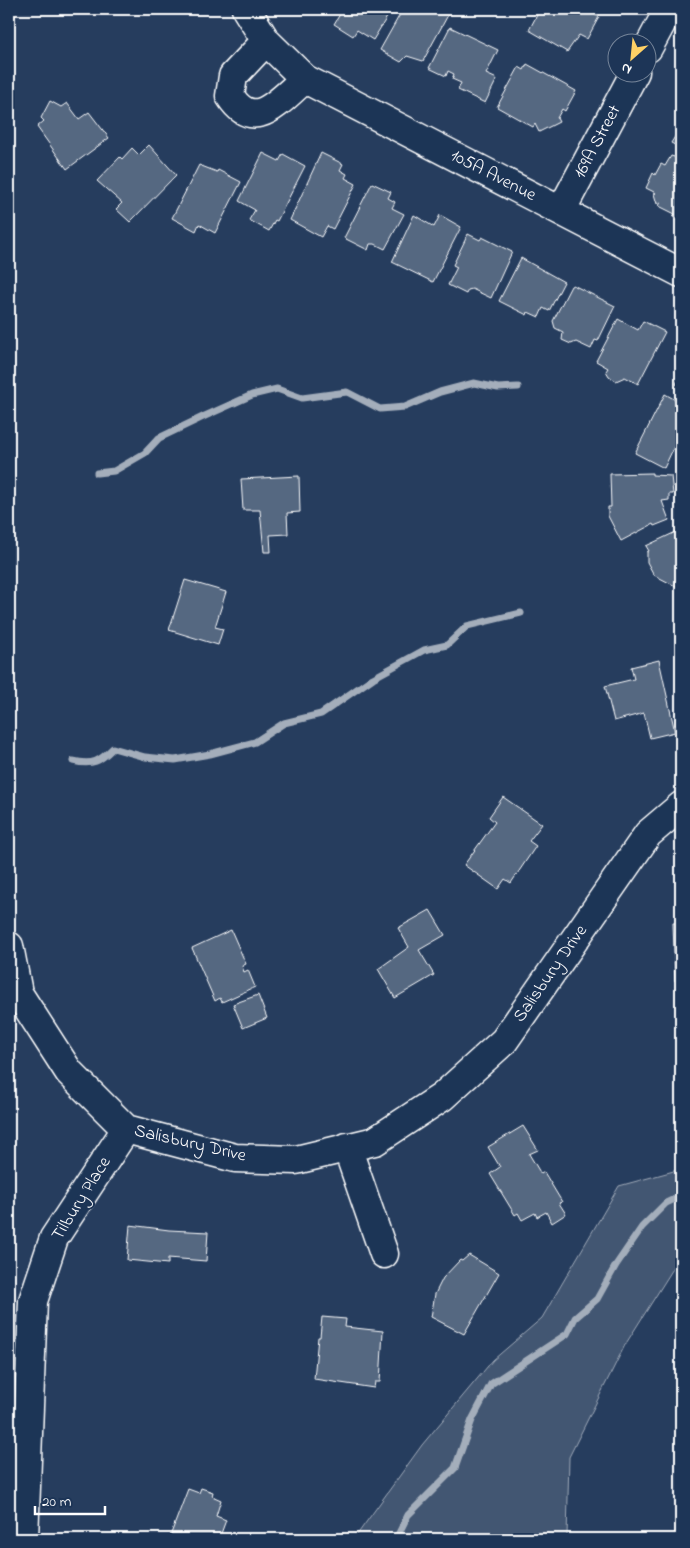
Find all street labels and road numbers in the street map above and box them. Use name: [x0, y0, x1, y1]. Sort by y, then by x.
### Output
street label: 169A Street: [568, 101, 628, 183]
street label: 105A Avenue: [446, 143, 541, 209]
street label: Salisbury Drive: [508, 919, 595, 1028]
street label: Salisbury Drive: [131, 1118, 249, 1170]
street label: Tilbury Place: [46, 1151, 119, 1246]

